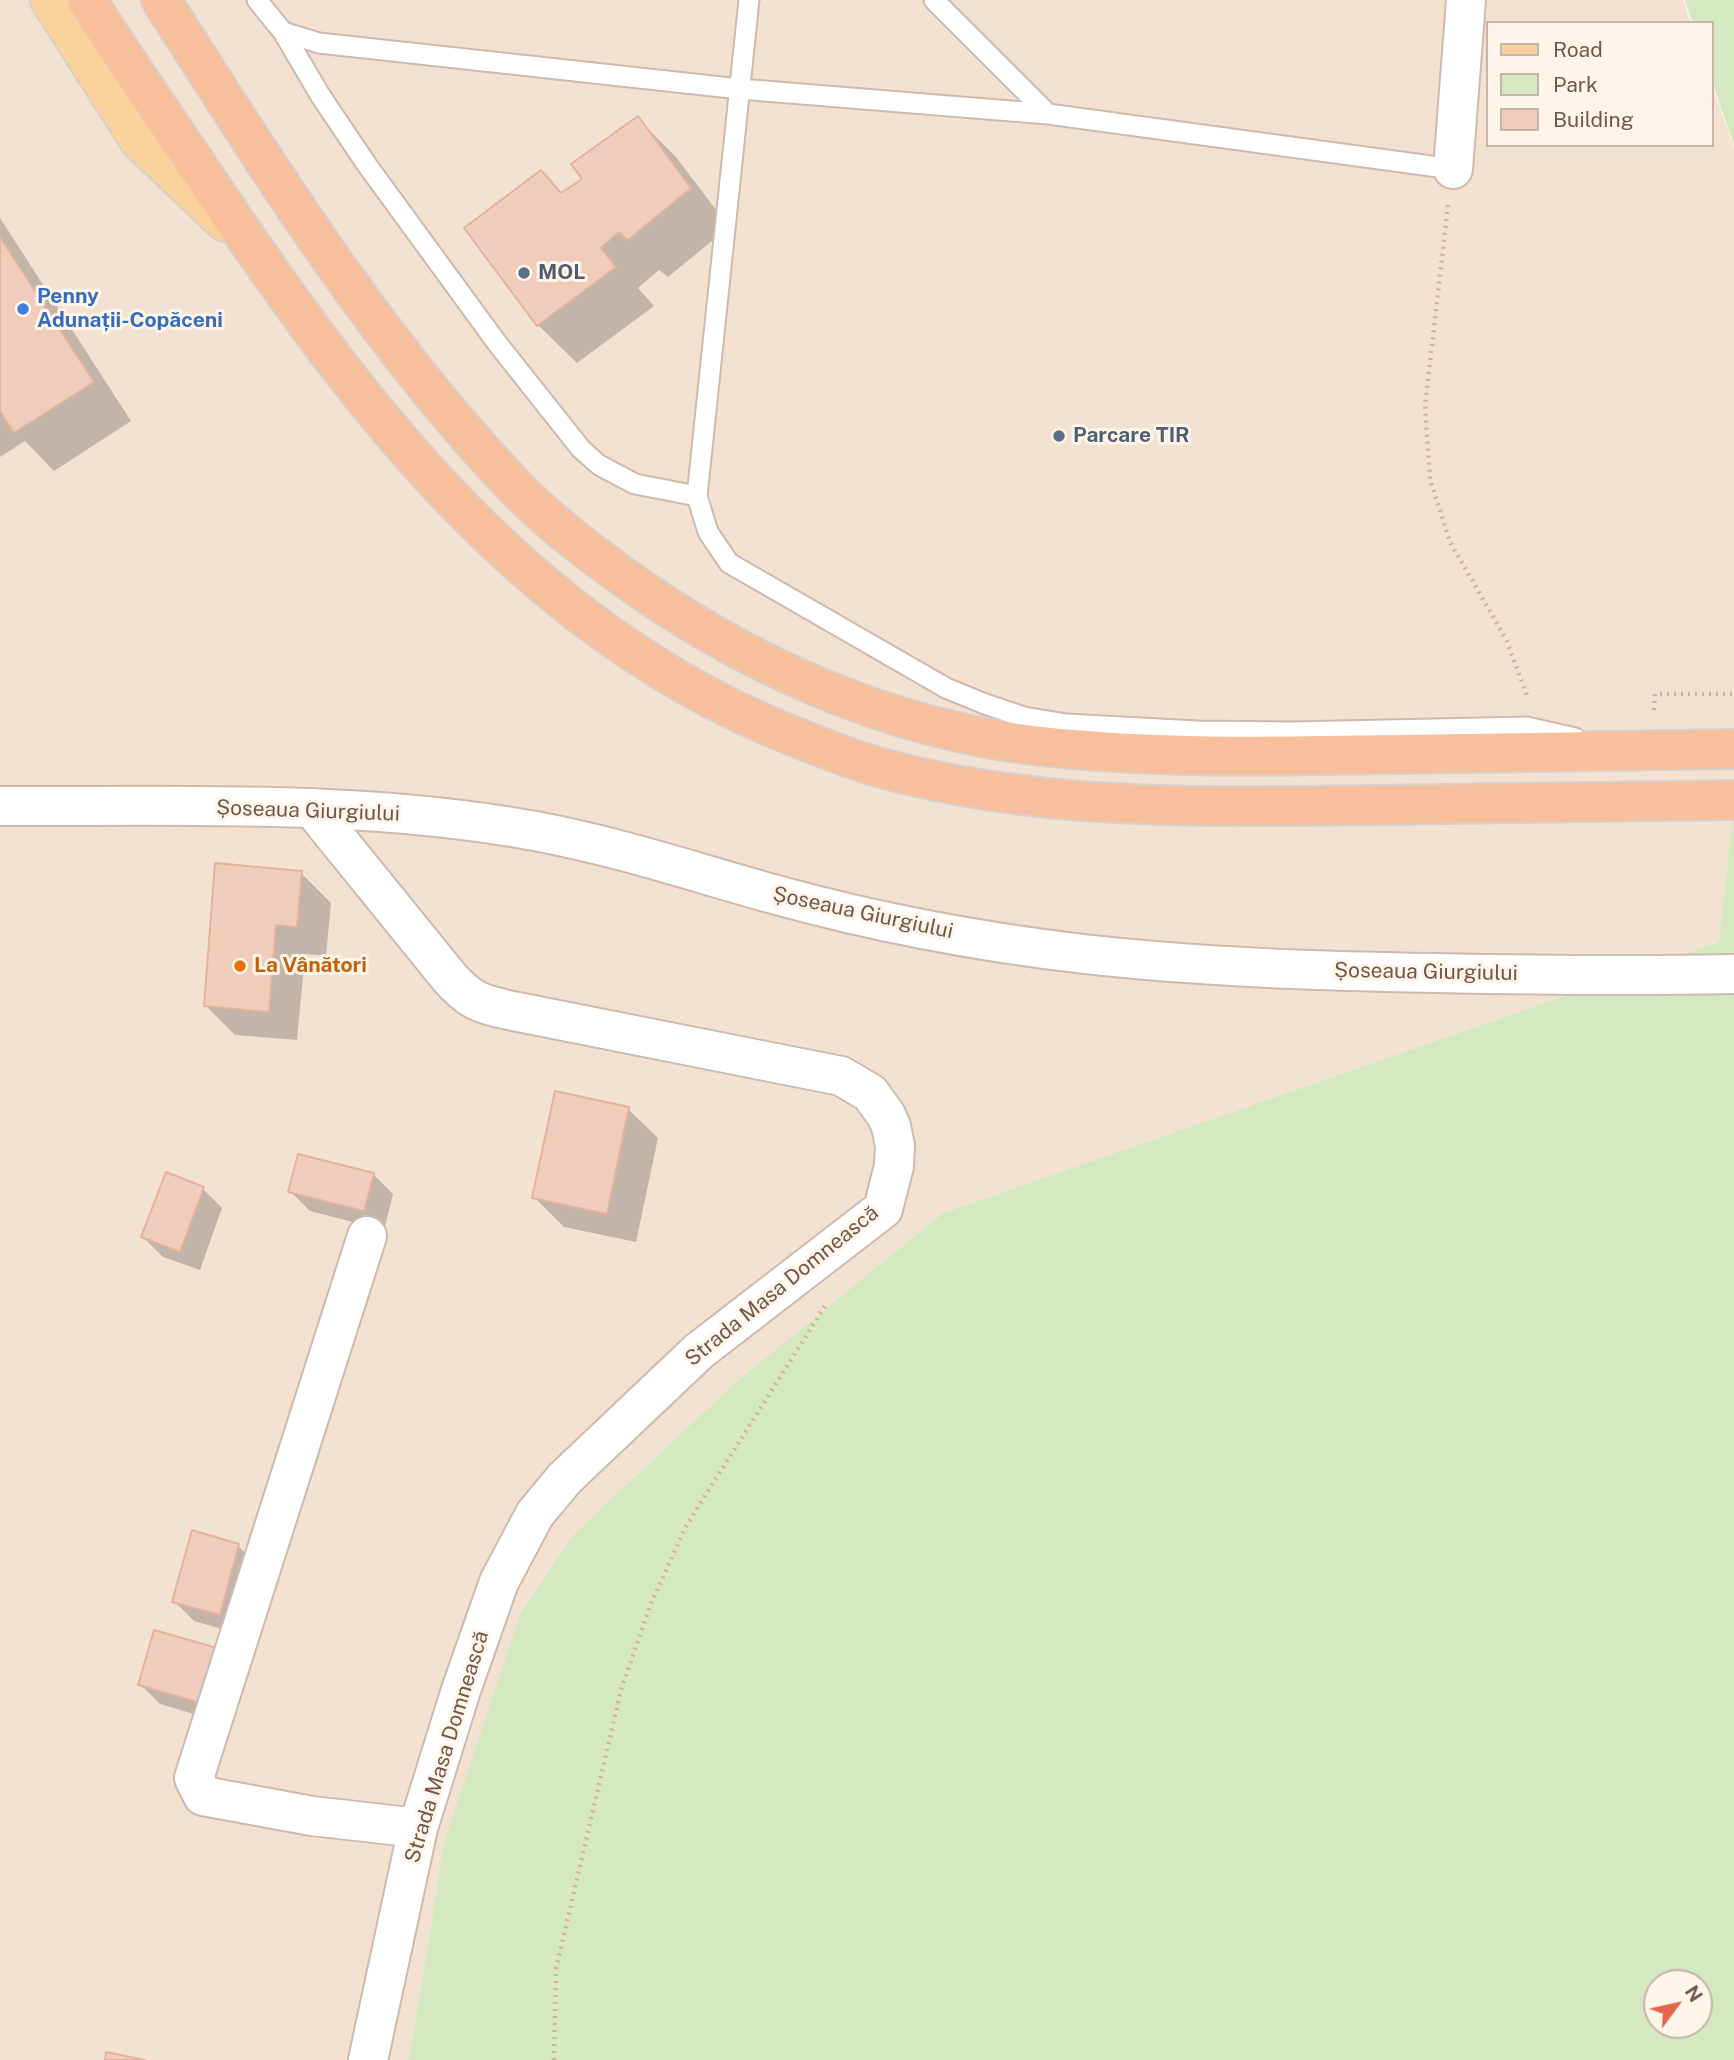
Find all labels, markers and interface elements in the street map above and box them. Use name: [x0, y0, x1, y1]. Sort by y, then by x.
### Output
legend: [1486, 21, 1713, 147]
text: Road: [1553, 37, 1603, 62]
text: Park: [1553, 72, 1598, 97]
text: Building: [1553, 107, 1634, 132]
place label: MOL: [538, 260, 585, 286]
marker: MOL: [516, 265, 532, 281]
place label: Penny Adunații-Copăceni: [37, 284, 223, 334]
marker: Penny Adunații-Copăceni: [15, 301, 31, 317]
place label: Parcare TIR: [1073, 423, 1190, 449]
marker: Parcare TIR: [1051, 428, 1067, 444]
street label: Șoseaua Giurgiului: [216, 795, 400, 827]
street label: Șoseaua Giurgiului: [771, 882, 955, 944]
place label: La Vânători: [254, 953, 367, 979]
marker: La Vânători: [232, 958, 248, 974]
street label: Șoseaua Giurgiului: [1334, 958, 1518, 986]
street label: Strada Masa Domnească: [680, 1200, 884, 1372]
street label: Strada Masa Domnească: [400, 1628, 494, 1866]
north arrow: [1643, 1969, 1713, 2039]
text: N: [1681, 1981, 1707, 2006]

